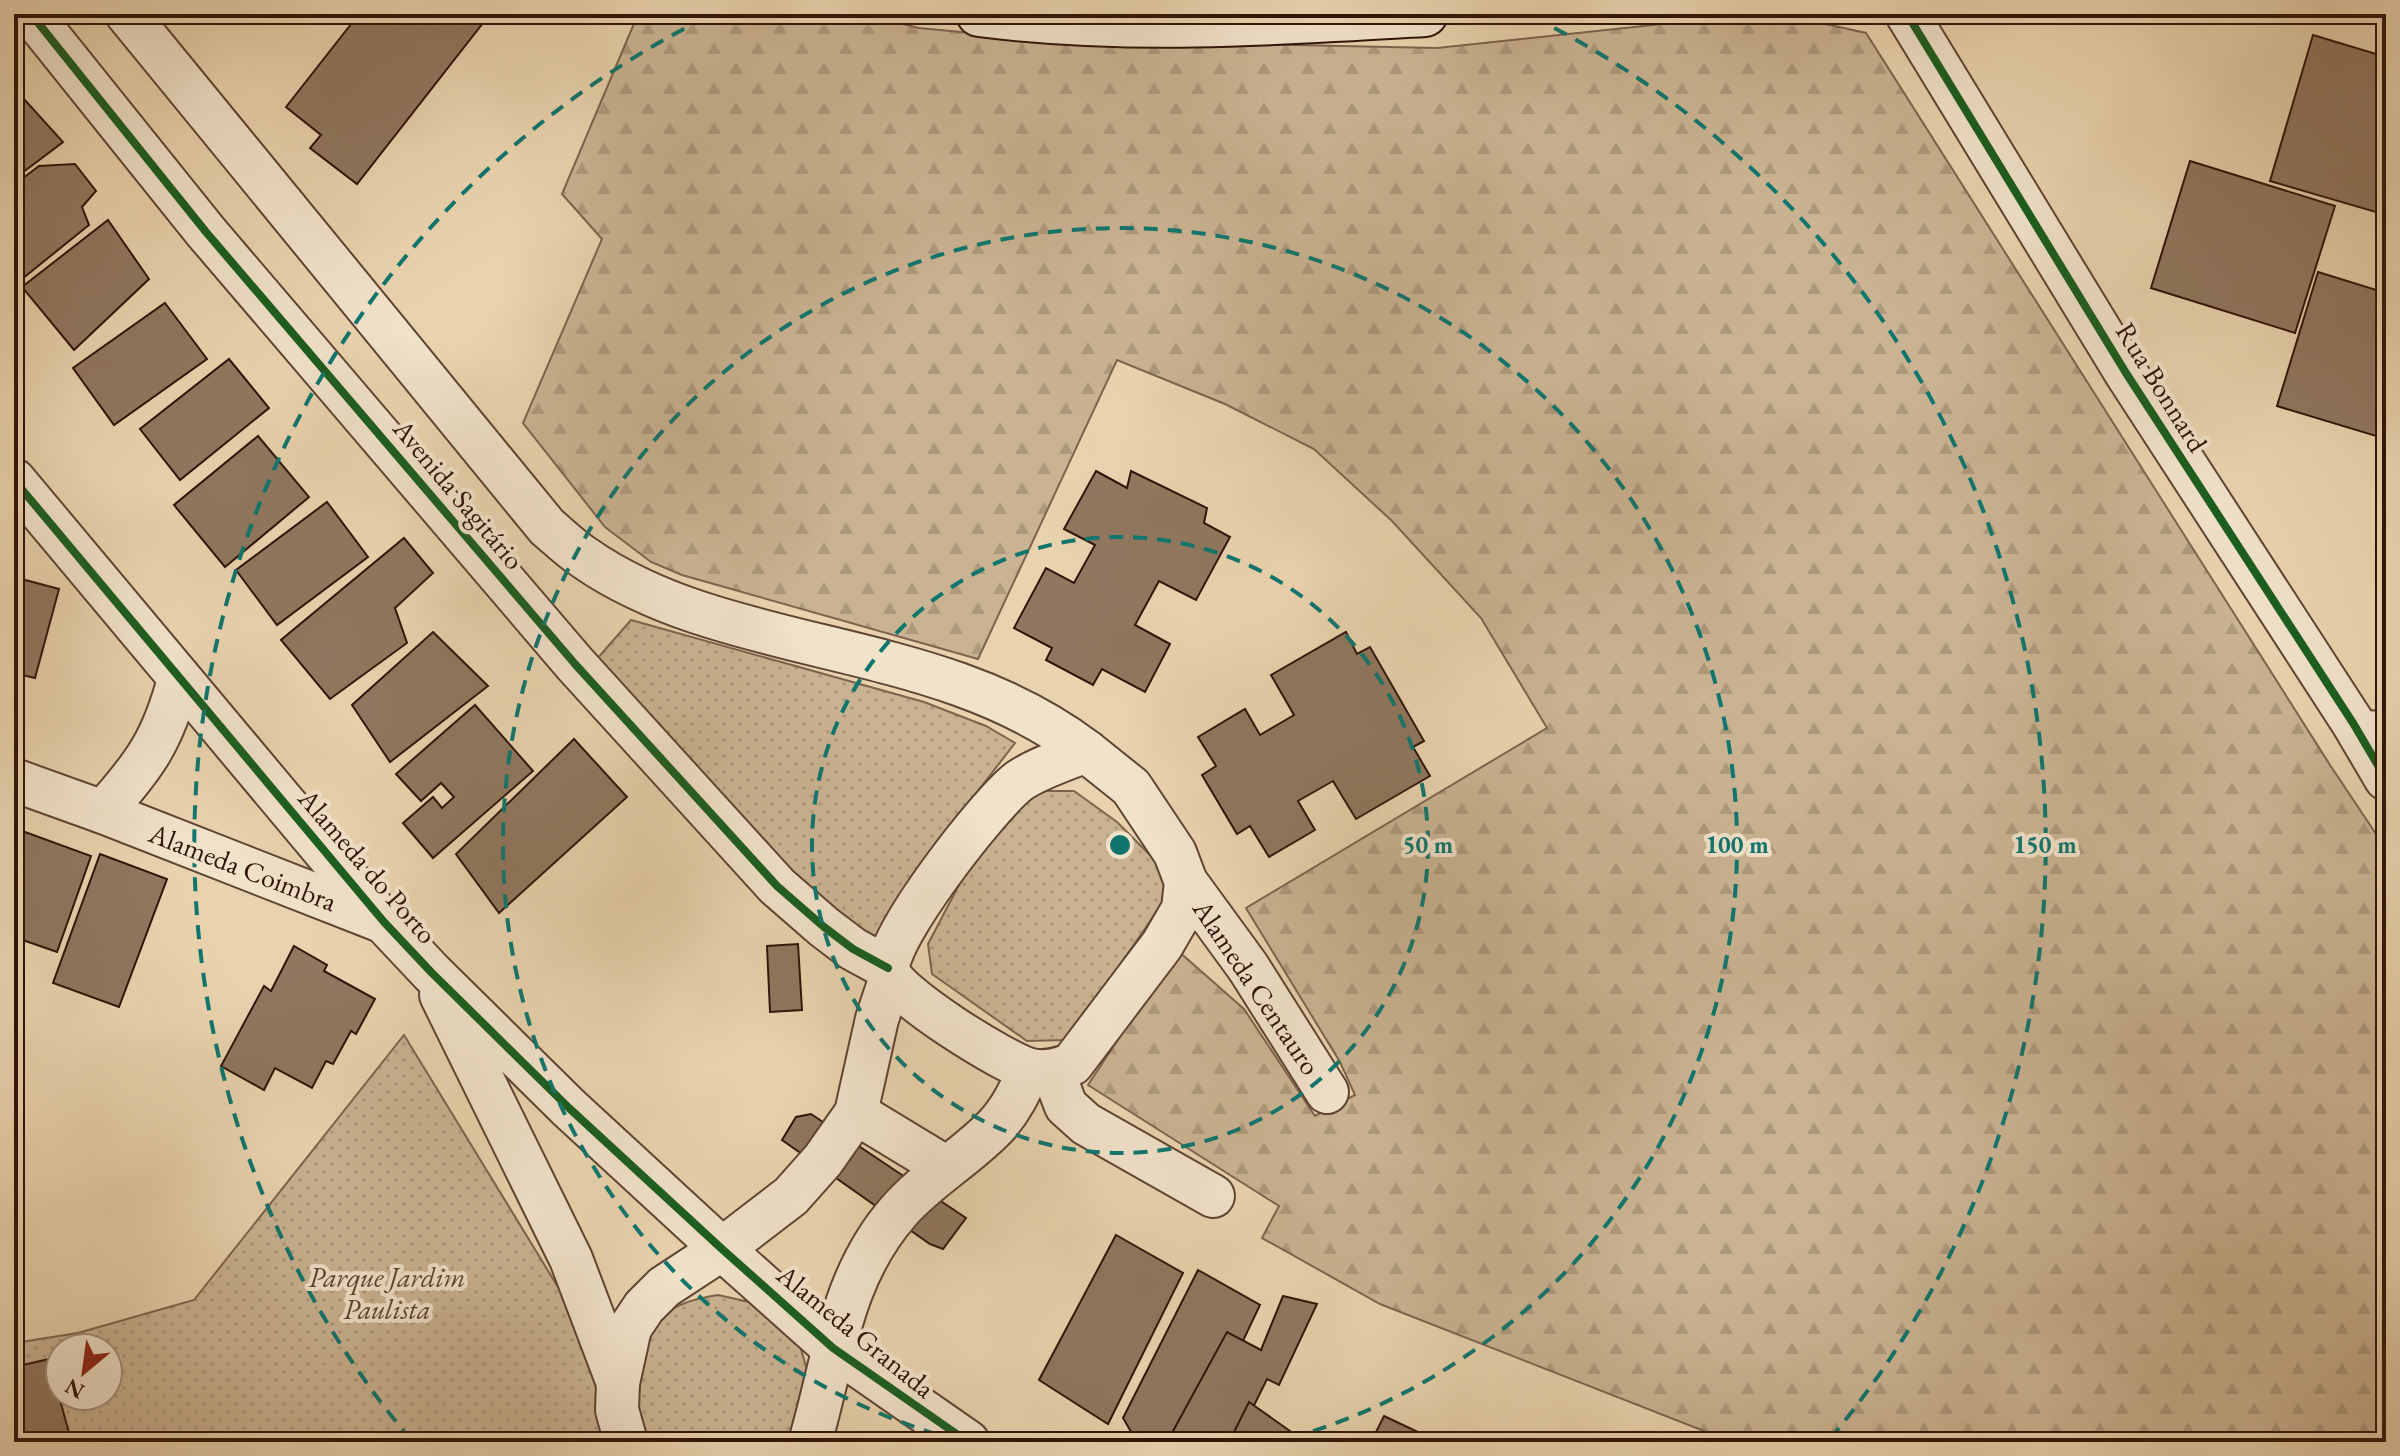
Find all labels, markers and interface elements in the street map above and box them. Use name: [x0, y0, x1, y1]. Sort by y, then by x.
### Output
street label: Rua Bonnard: [2108, 316, 2216, 459]
street label: Avenida Sagitário: [385, 411, 532, 577]
street label: Alameda do Porto: [290, 780, 445, 951]
street label: Alameda Coimbra: [143, 814, 343, 920]
text: 50 m: [1403, 829, 1453, 860]
text: 100 m: [1705, 829, 1769, 860]
text: 150 m: [2013, 829, 2077, 860]
centre of rings: [1106, 831, 1134, 859]
street label: Alameda Centauro: [1184, 891, 1329, 1082]
street label: Alameda Granada: [769, 1256, 943, 1406]
park label: Parque Jardim Paulista: [309, 1259, 465, 1327]
north arrow: [44, 1332, 124, 1412]
text: N: [60, 1372, 89, 1406]

